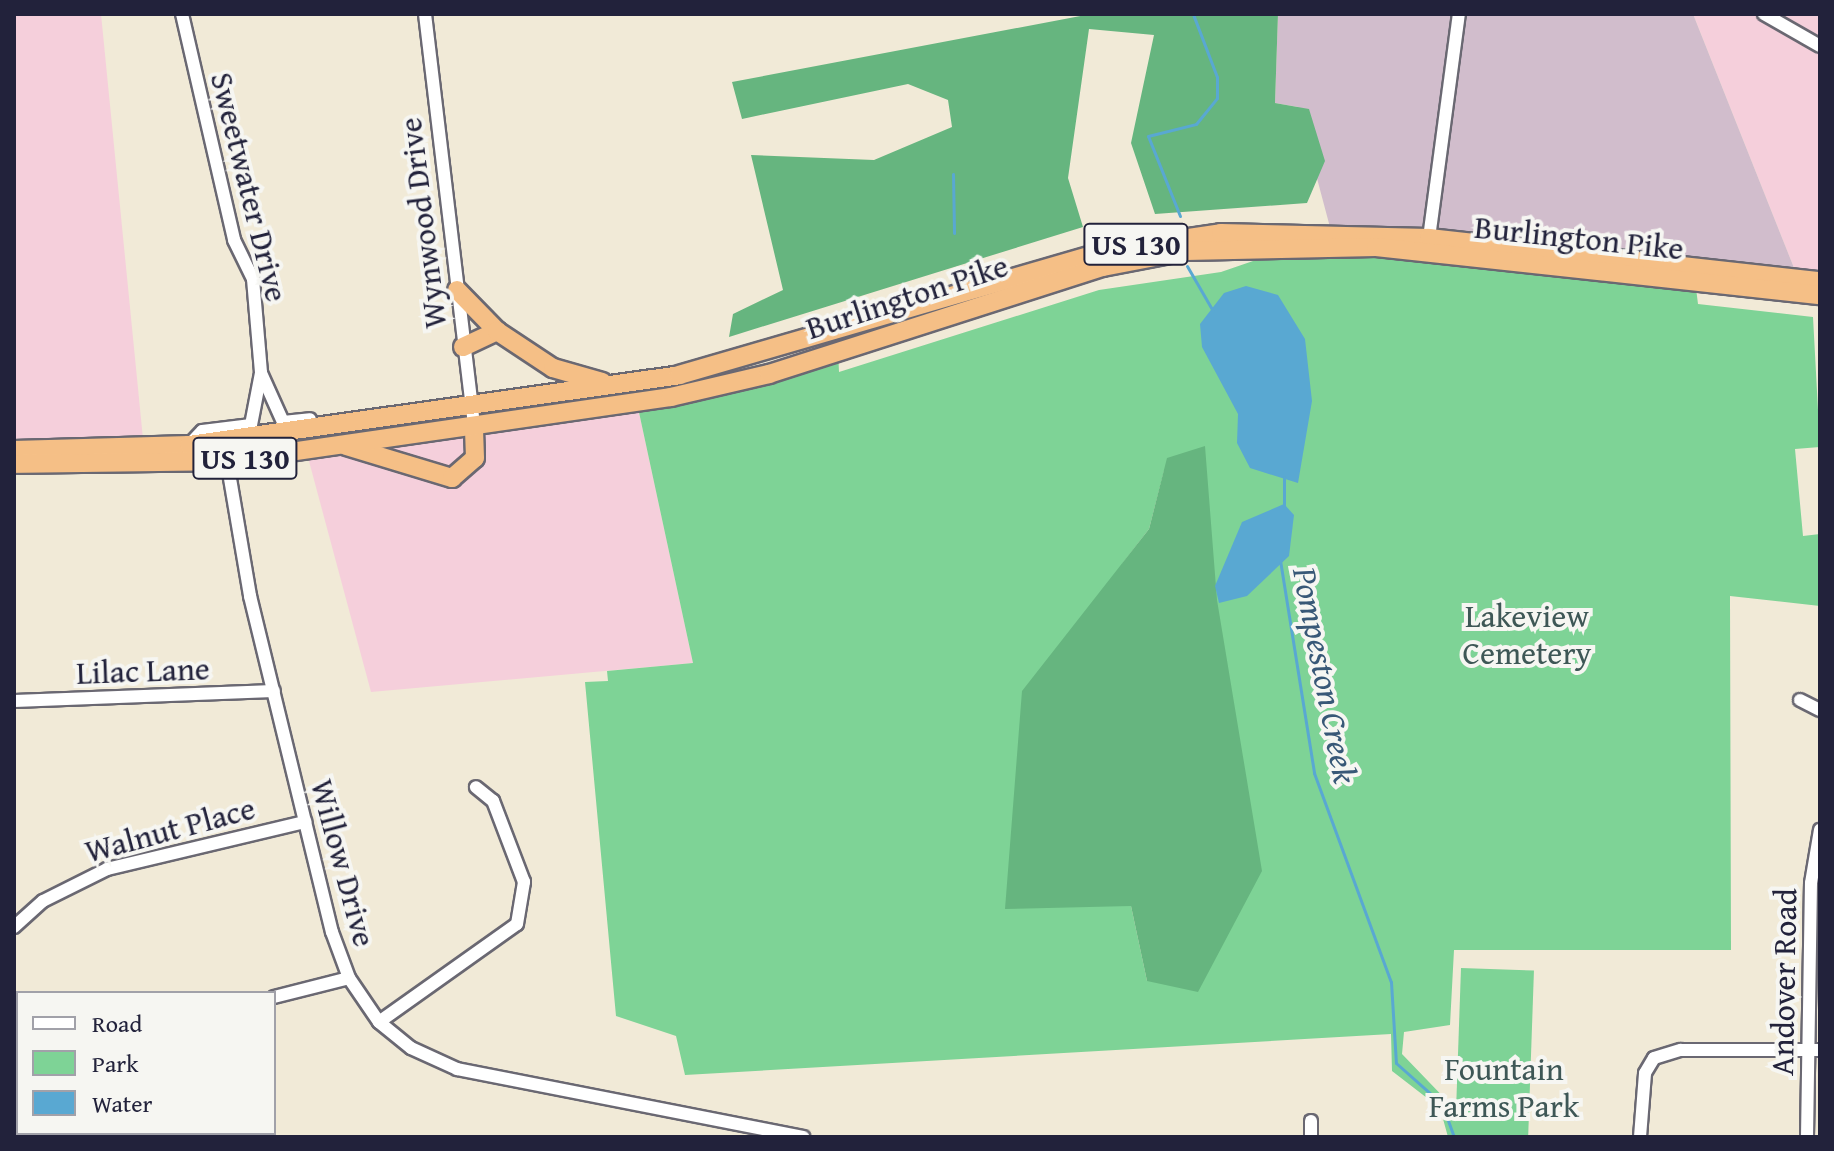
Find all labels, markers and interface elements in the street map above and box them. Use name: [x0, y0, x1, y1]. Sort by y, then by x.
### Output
street label: Sweetwater Drive: [202, 68, 296, 306]
street label: Wynwood Drive: [391, 115, 455, 331]
street label: Burlington Pike: [1473, 208, 1685, 268]
road number: US 130: [1082, 218, 1190, 270]
street label: Burlington Pike: [801, 246, 1013, 348]
road number: US 130: [191, 432, 299, 484]
water label: Pompeston Creek: [1285, 563, 1367, 787]
park label: Lakeview Cemetery: [1462, 598, 1592, 673]
street label: Lilac Lane: [76, 649, 210, 693]
street label: Willow Drive: [302, 775, 384, 951]
street label: Walnut Place: [81, 789, 259, 871]
street label: Andover Road: [1763, 888, 1805, 1076]
legend: [16, 991, 276, 1135]
text: Road: [92, 1006, 142, 1041]
text: Park: [92, 1046, 138, 1081]
park label: Fountain Farms Park: [1429, 1051, 1579, 1126]
text: Water: [92, 1086, 152, 1121]

